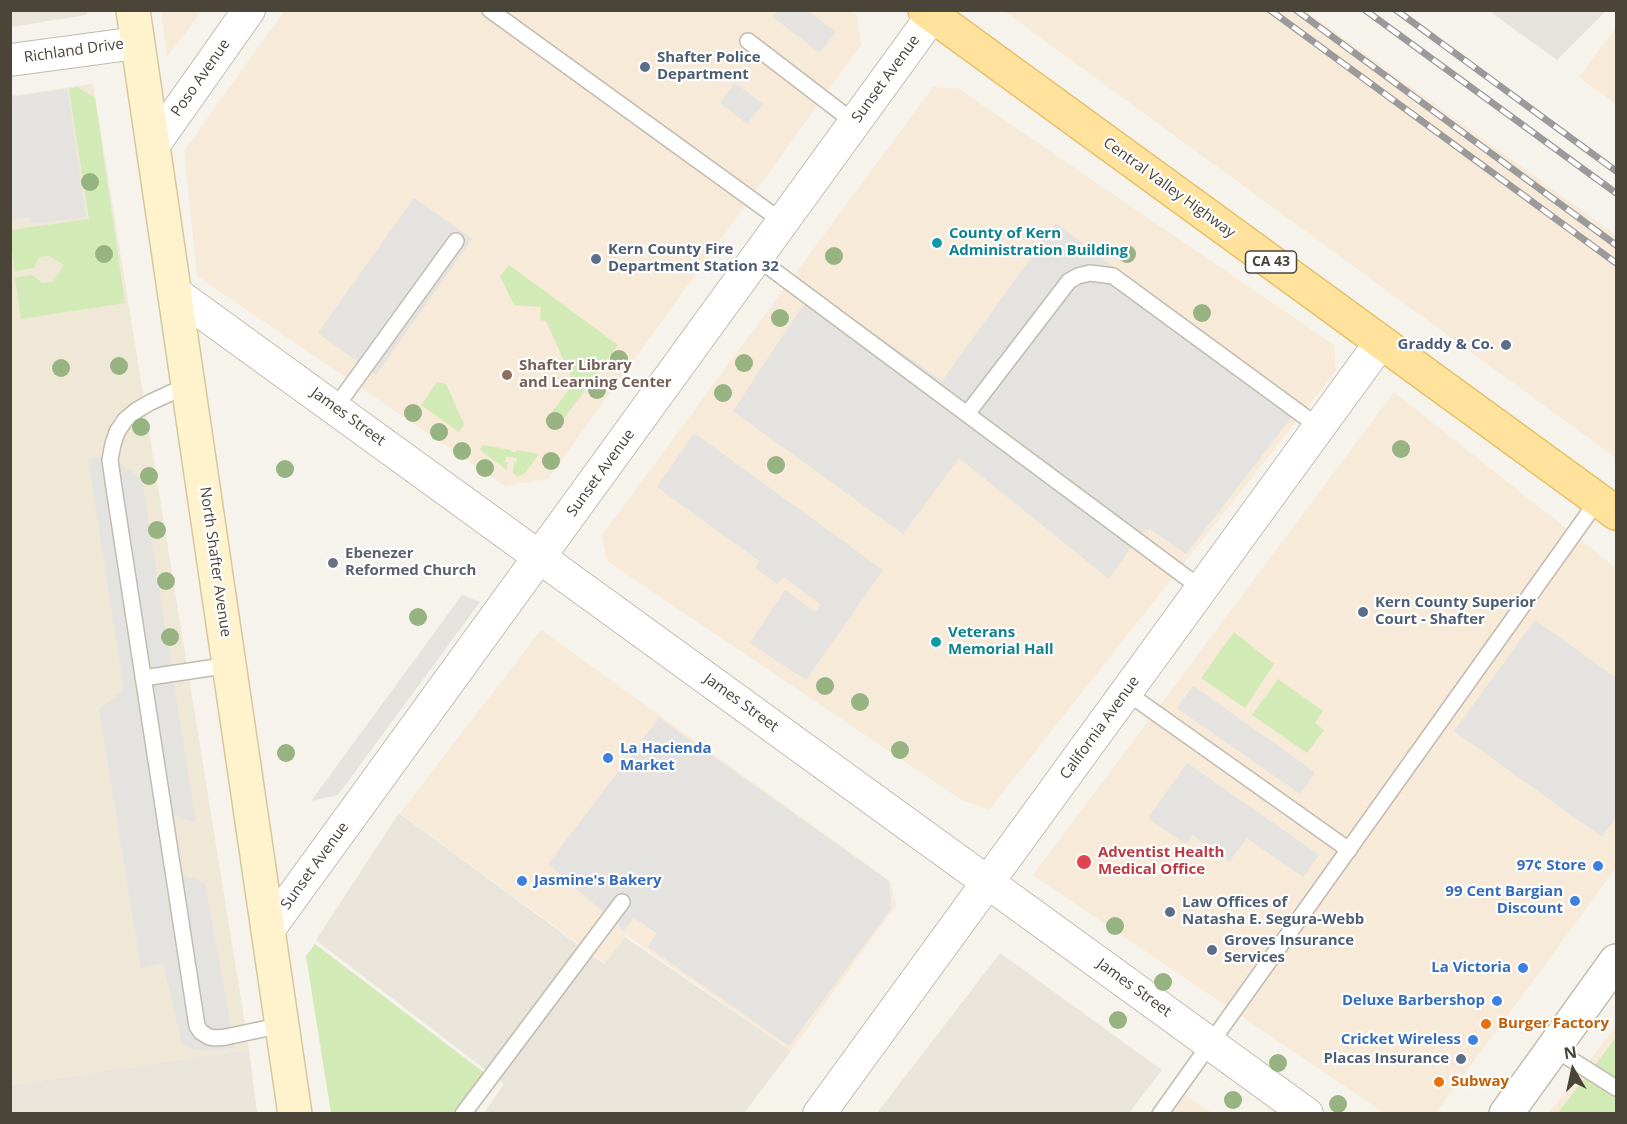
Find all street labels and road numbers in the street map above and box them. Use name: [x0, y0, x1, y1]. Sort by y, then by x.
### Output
street label: Sunset Avenue: [848, 32, 924, 126]
street label: Richland Drive: [23, 35, 125, 67]
street label: Poso Avenue: [168, 36, 234, 120]
street label: Central Valley Highway: [1099, 134, 1239, 242]
road number: CA 43: [1246, 251, 1296, 273]
street label: James Street: [307, 384, 389, 450]
street label: Sunset Avenue: [563, 426, 639, 520]
street label: North Shafter Avenue: [196, 486, 234, 638]
street label: James Street: [700, 670, 782, 736]
street label: California Avenue: [1057, 673, 1143, 783]
street label: Sunset Avenue: [277, 819, 353, 913]
street label: James Street: [1093, 955, 1175, 1021]

